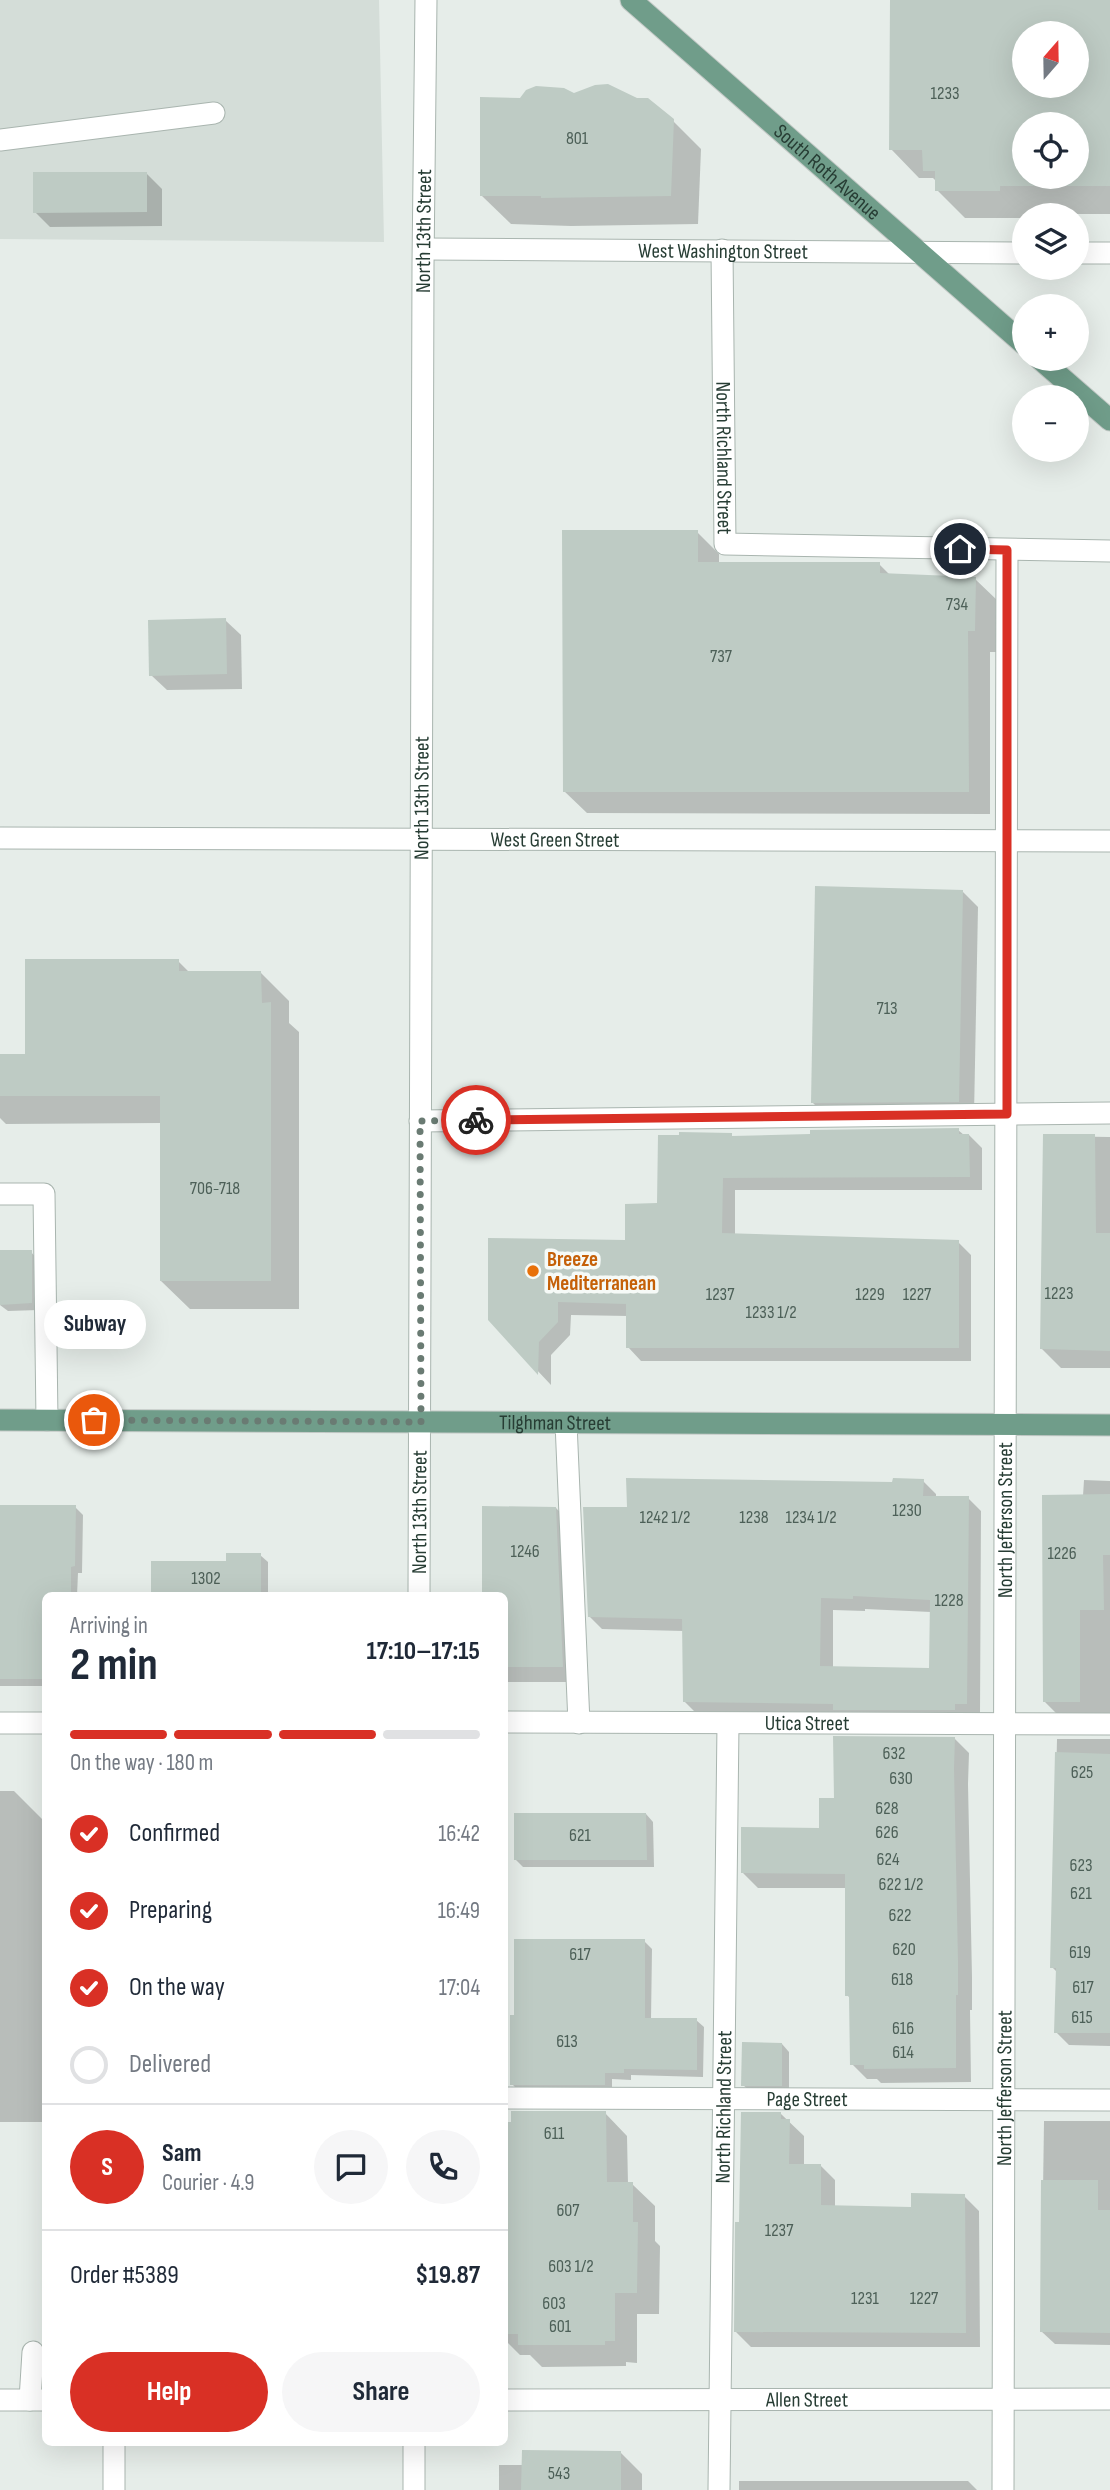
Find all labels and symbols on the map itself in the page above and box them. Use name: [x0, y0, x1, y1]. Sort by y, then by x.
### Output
north arrow: [1012, 21, 1088, 98]
house number: 1233: [930, 83, 960, 104]
street label: South Roth Avenue: [769, 119, 886, 225]
house number: 801: [566, 128, 589, 149]
street label: North 13th Street: [410, 169, 437, 293]
street label: West Washington Street: [638, 238, 808, 264]
street label: North Richland Street: [711, 381, 737, 535]
pin: [930, 519, 990, 579]
house number: 734: [946, 594, 969, 615]
house number: 737: [710, 646, 733, 667]
street label: North 13th Street: [409, 736, 434, 860]
street label: West Green Street: [491, 827, 619, 852]
house number: 713: [876, 998, 898, 1019]
courier: [441, 1085, 511, 1155]
house number: 706-718: [190, 1178, 240, 1199]
place label: Breeze Mediterranean: [547, 1247, 656, 1296]
marker: Breeze Mediterranean: [525, 1263, 541, 1279]
house number: 1223: [1045, 1283, 1073, 1304]
house number: 1237: [706, 1284, 735, 1305]
house number: 1229: [855, 1284, 885, 1305]
house number: 1227: [903, 1284, 932, 1305]
callout: Subway: [43, 1301, 145, 1350]
house number: 1233 1/2: [745, 1302, 797, 1323]
pin: [64, 1390, 124, 1450]
street label: Tilghman Street: [499, 1410, 611, 1435]
street label: North Jefferson Street: [992, 1442, 1018, 1598]
street label: North 13th Street: [407, 1450, 432, 1574]
house number: 1230: [892, 1500, 922, 1521]
house number: 1242 1/2: [640, 1507, 690, 1528]
house number: 1238: [739, 1507, 769, 1528]
house number: 1234 1/2: [785, 1507, 837, 1528]
house number: 1246: [510, 1541, 540, 1562]
house number: 1226: [1047, 1543, 1077, 1564]
house number: 1302: [191, 1568, 221, 1589]
house number: 1228: [934, 1590, 964, 1611]
street label: Utica Street: [765, 1710, 849, 1736]
house number: 632: [883, 1743, 905, 1764]
house number: 625: [1071, 1762, 1093, 1783]
house number: 630: [889, 1768, 913, 1789]
house number: 628: [875, 1798, 899, 1819]
house number: 626: [875, 1822, 899, 1843]
house number: 621: [569, 1825, 592, 1846]
house number: 624: [877, 1849, 900, 1870]
house number: 623: [1069, 1855, 1093, 1876]
house number: 622 1/2: [878, 1874, 924, 1895]
house number: 621: [1070, 1883, 1093, 1904]
house number: 622: [889, 1905, 911, 1926]
house number: 620: [892, 1939, 916, 1960]
house number: 619: [1069, 1942, 1091, 1963]
house number: 617: [569, 1944, 591, 1965]
house number: 618: [891, 1969, 913, 1990]
house number: 617: [1072, 1977, 1094, 1998]
house number: 615: [1071, 2007, 1093, 2028]
street label: North Jefferson Street: [992, 2010, 1017, 2166]
house number: 616: [892, 2018, 914, 2039]
street label: North Richland Street: [710, 2030, 737, 2184]
house number: 613: [556, 2031, 578, 2052]
house number: 614: [892, 2042, 914, 2063]
street label: Page Street: [766, 2086, 848, 2112]
house number: 611: [544, 2123, 565, 2144]
house number: 607: [556, 2200, 580, 2221]
house number: 1237: [765, 2220, 794, 2241]
house number: 603 1/2: [548, 2256, 594, 2277]
house number: 1231: [851, 2288, 880, 2309]
house number: 1227: [910, 2288, 939, 2309]
house number: 603: [542, 2293, 566, 2314]
house number: 601: [549, 2316, 572, 2337]
street label: Allen Street: [765, 2387, 848, 2412]
house number: 543: [548, 2463, 570, 2484]

